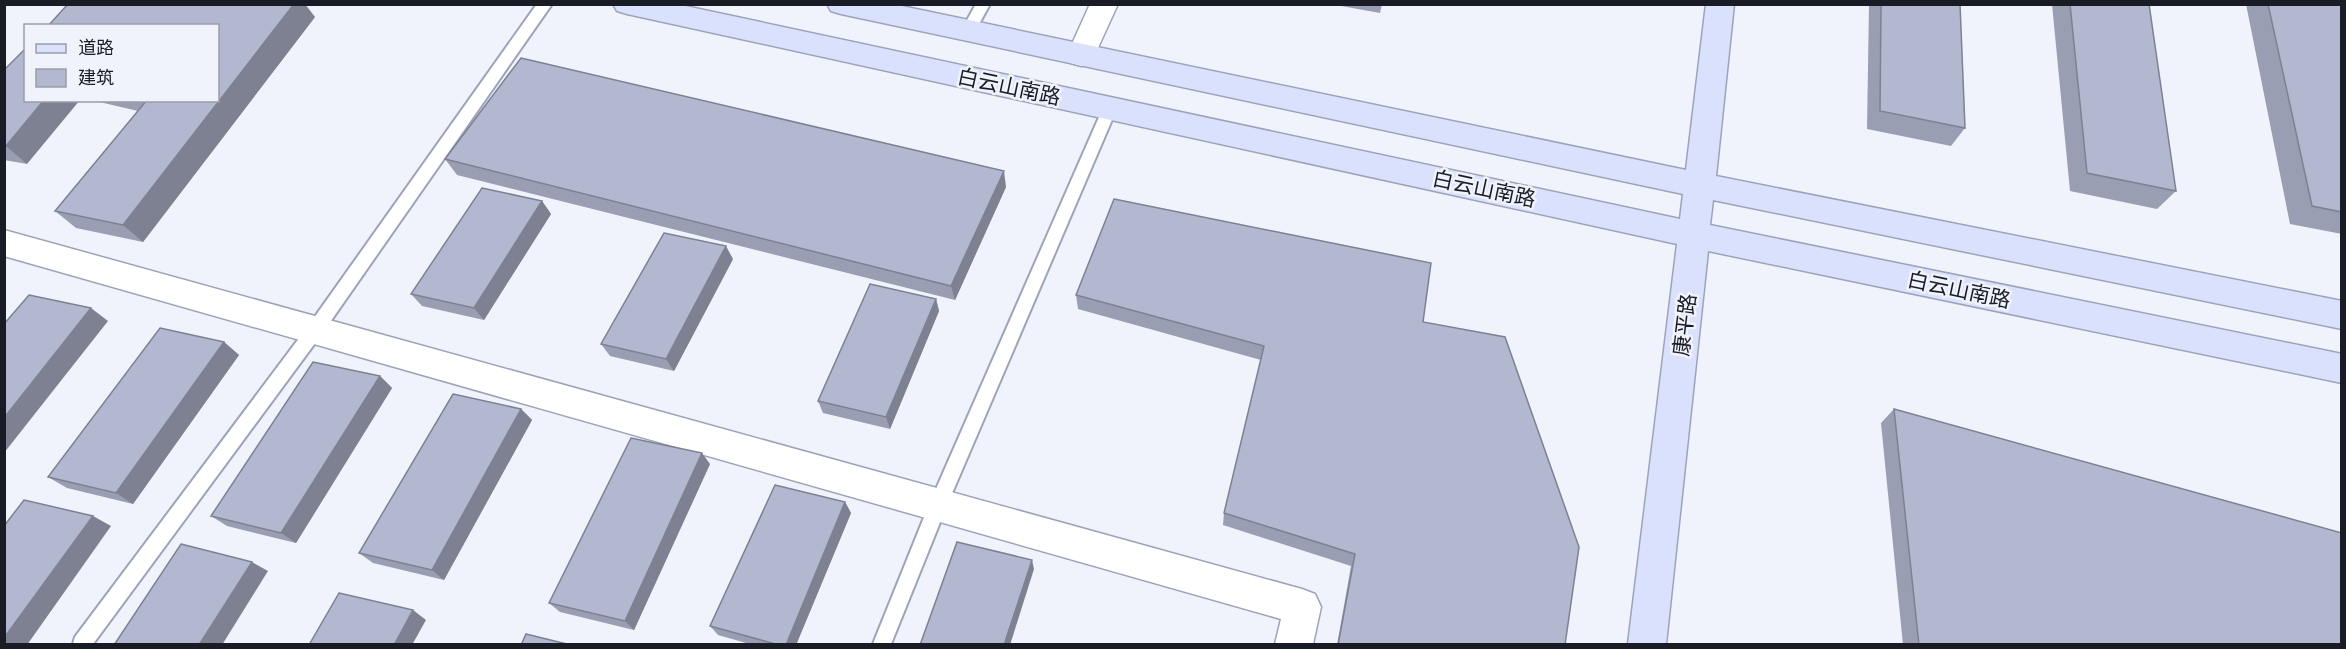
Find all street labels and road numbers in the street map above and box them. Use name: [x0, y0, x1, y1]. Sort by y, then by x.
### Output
street label: 白云山南路: [955, 64, 1063, 109]
street label: 白云山南路: [1430, 166, 1538, 211]
street label: 白云山南路: [1905, 267, 2013, 312]
street label: 康平路: [1669, 292, 1700, 358]

